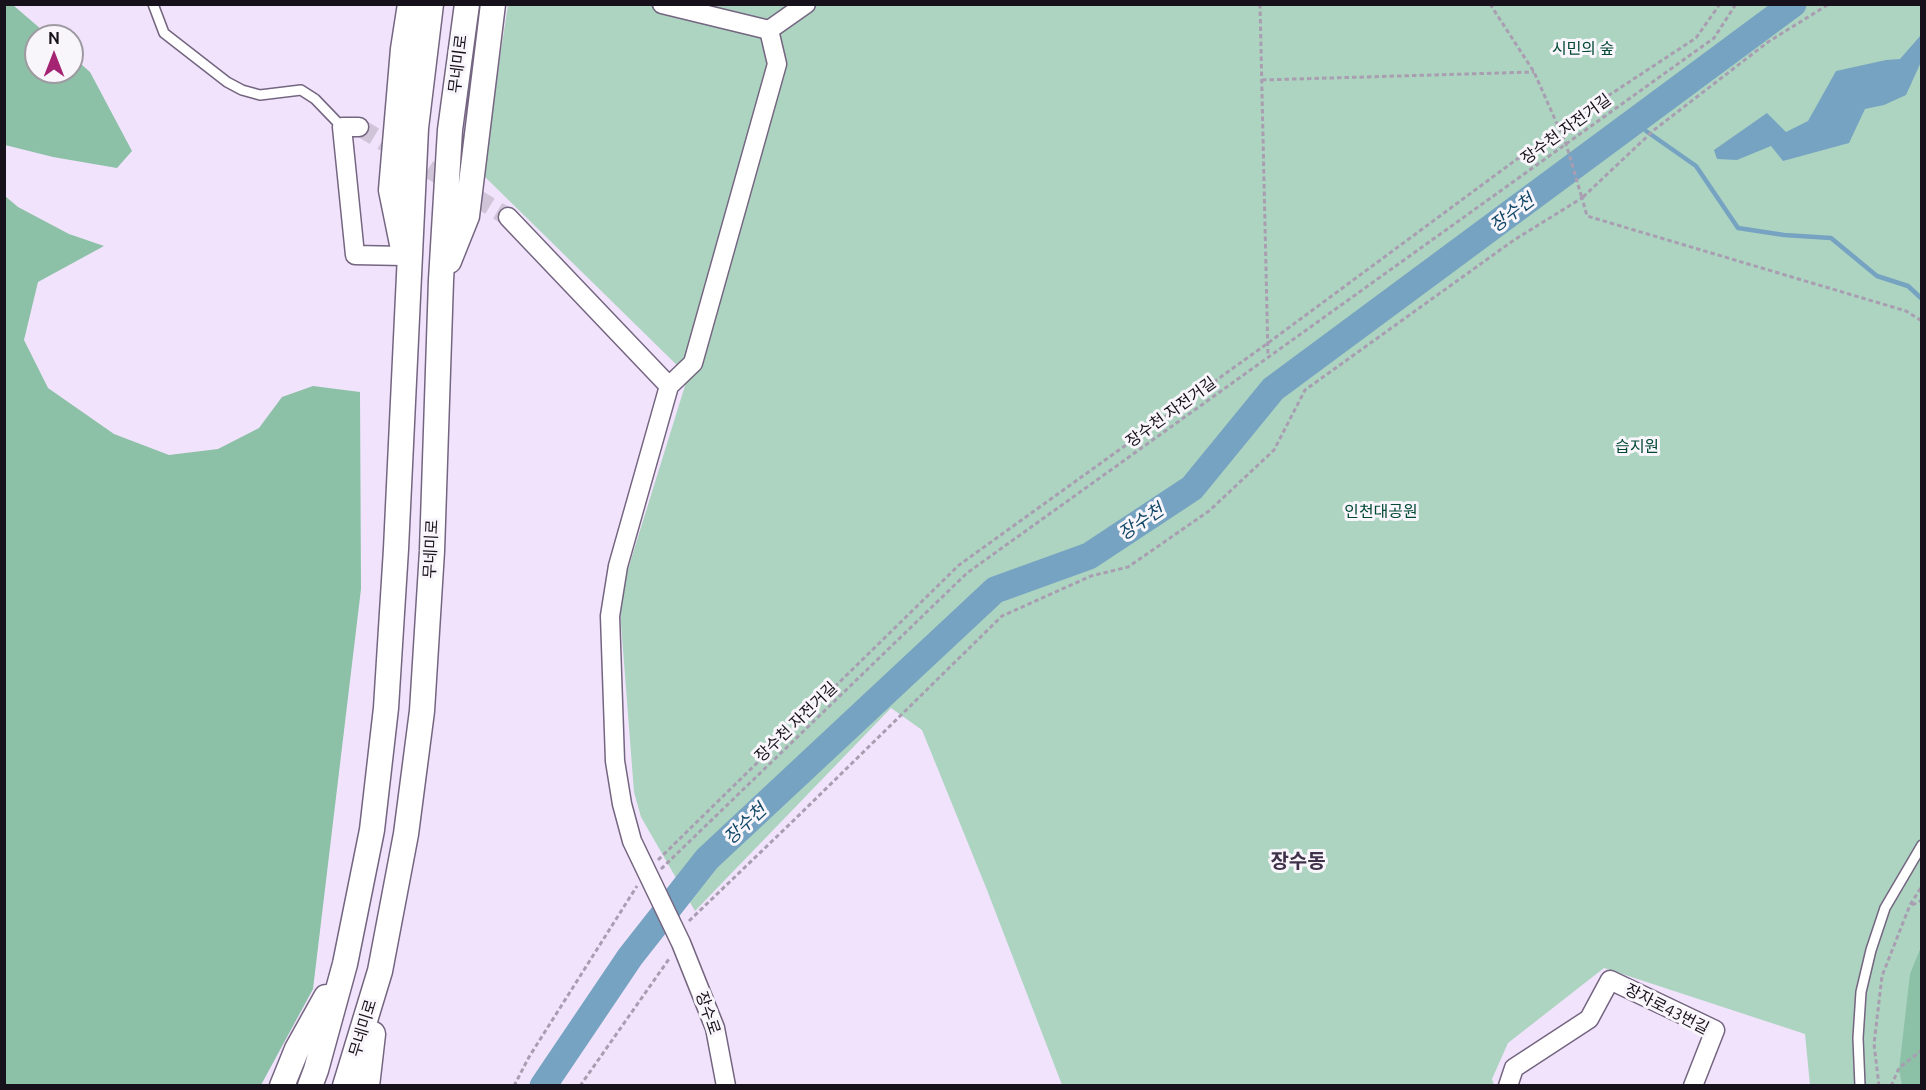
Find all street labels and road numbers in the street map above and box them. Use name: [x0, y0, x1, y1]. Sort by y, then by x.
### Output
street label: 무네미로: [445, 34, 471, 94]
street label: 장수천 자전거길: [1517, 90, 1615, 168]
street label: 장수천 자전거길: [1122, 373, 1220, 451]
street label: 무네미로: [420, 519, 442, 579]
street label: 장수천 자전거길: [751, 678, 841, 766]
street label: 장자로43번길: [1622, 980, 1712, 1038]
street label: 장수로: [692, 989, 724, 1037]
street label: 무네미로: [345, 997, 381, 1059]

